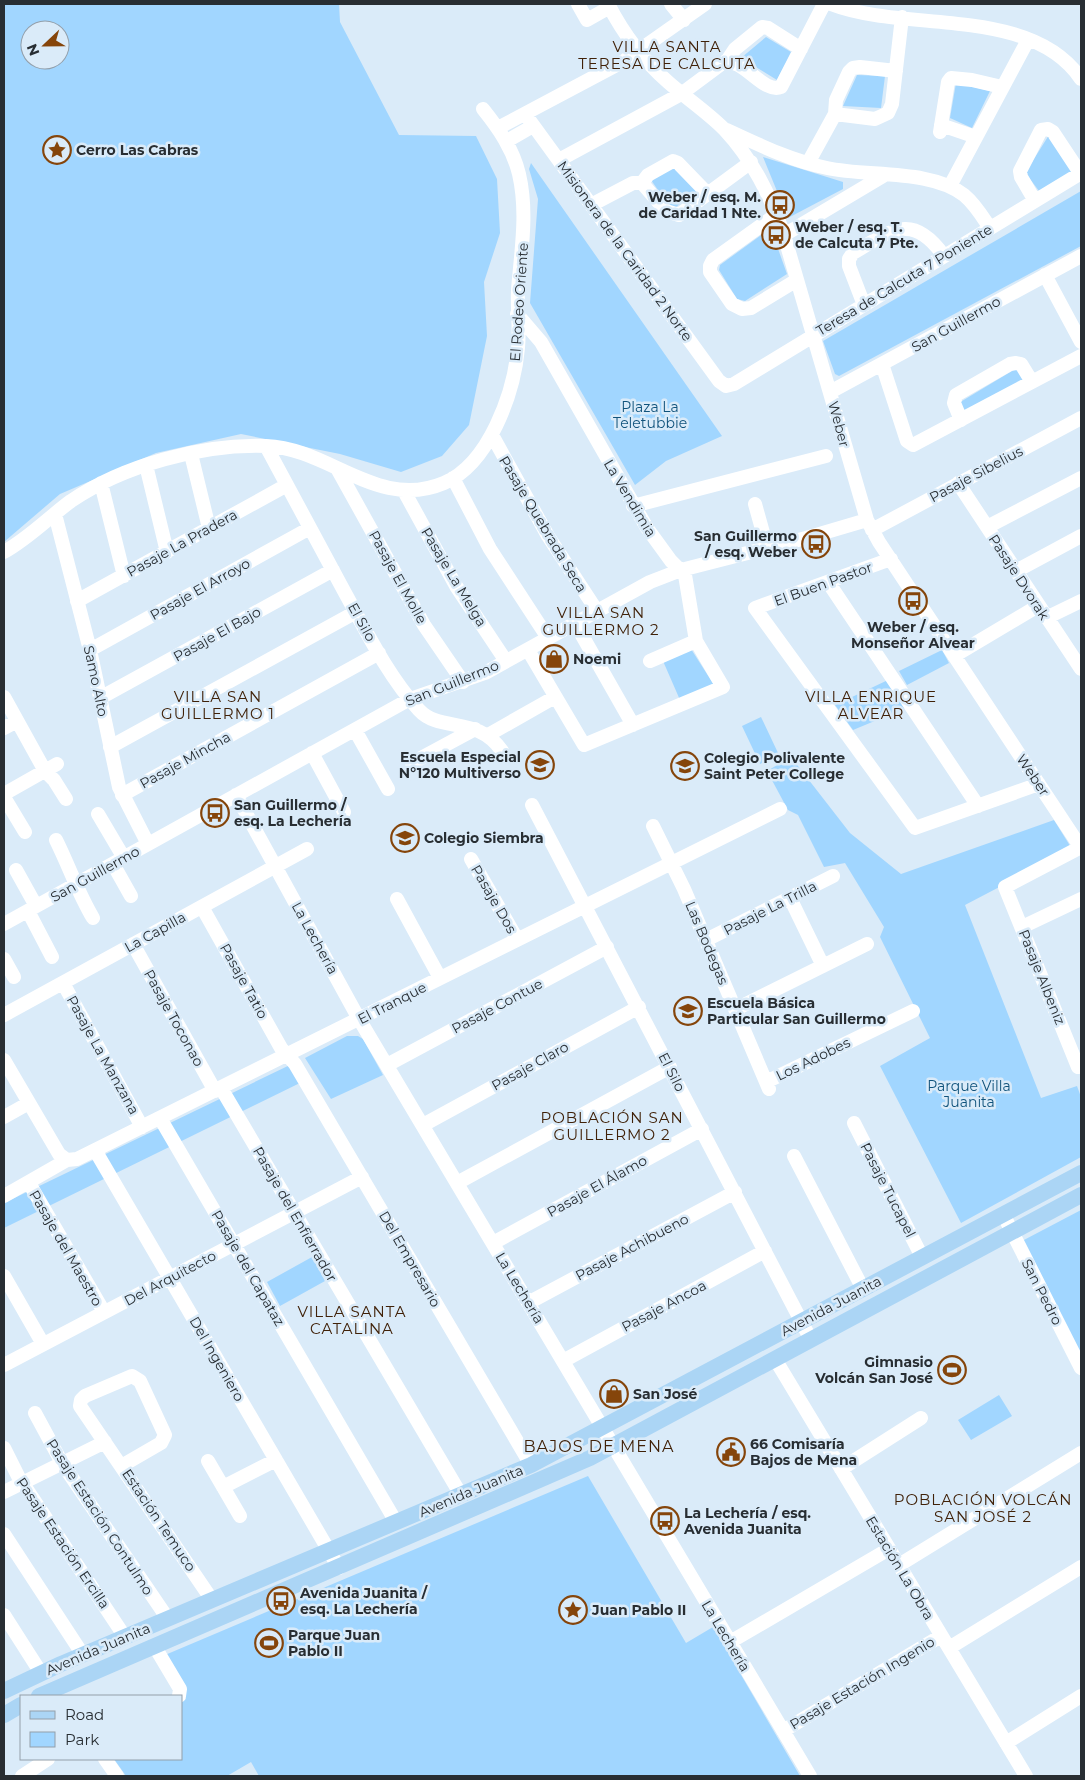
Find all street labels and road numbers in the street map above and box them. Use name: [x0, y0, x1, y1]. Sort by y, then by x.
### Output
street label: Misionera de la Caridad 2 Norte: [554, 157, 696, 345]
street label: Teresa de Calcuta 7 Poniente: [813, 220, 995, 340]
street label: El Rodeo Oriente: [506, 242, 532, 362]
street label: San Guillermo: [908, 292, 1004, 356]
street label: Weber: [824, 399, 854, 449]
street label: Pasaje Sibelius: [926, 442, 1026, 506]
street label: Pasaje Quebrada Seca: [495, 452, 591, 596]
street label: La Vendimia: [600, 456, 660, 540]
street label: Pasaje La Pradera: [124, 505, 240, 581]
street label: Pasaje La Melga: [417, 524, 491, 630]
street label: Pasaje El Molle: [365, 527, 431, 627]
street label: Pasaje Dvorak: [985, 531, 1054, 624]
street label: Pasaje El Arroyo: [147, 554, 253, 624]
street label: El Buen Pastor: [771, 558, 875, 610]
street label: El Silo: [344, 599, 380, 645]
street label: Pasaje El Bajo: [170, 602, 264, 665]
street label: Samo Alto: [80, 644, 112, 718]
street label: San Guillermo: [403, 656, 502, 710]
street label: Pasaje Mincha: [136, 728, 234, 792]
street label: Weber: [1012, 751, 1054, 800]
street label: San Guillermo: [47, 842, 143, 906]
street label: Pasaje Dos: [467, 861, 521, 937]
street label: Pasaje La Trilla: [720, 877, 820, 939]
street label: La Lechería: [288, 899, 342, 977]
street label: Las Bodegas: [681, 899, 733, 988]
street label: La Capilla: [121, 908, 189, 956]
street label: Pasaje Albeniz: [1015, 927, 1069, 1027]
street label: Pasaje Tatio: [216, 940, 272, 1022]
street label: Pasaje Toconao: [140, 966, 208, 1070]
street label: Pasaje Contue: [448, 974, 546, 1038]
street label: El Tranque: [355, 978, 429, 1028]
street label: Pasaje La Manzana: [63, 992, 143, 1118]
street label: Los Adobes: [773, 1033, 853, 1085]
street label: Pasaje Claro: [488, 1037, 572, 1095]
street label: El Silo: [655, 1049, 690, 1095]
street label: Pasaje Tucapel: [856, 1139, 920, 1241]
street label: Pasaje del Enfierrador: [249, 1143, 341, 1285]
street label: Pasaje El Álamo: [544, 1151, 650, 1221]
street label: Pasaje del Maestro: [25, 1187, 107, 1310]
street label: Pasaje del Capataz: [207, 1207, 289, 1329]
street label: Del Empresario: [375, 1208, 445, 1311]
street label: Pasaje Achibueno: [572, 1209, 692, 1284]
street label: Del Arquitecto: [121, 1246, 219, 1310]
street label: La Lechería: [492, 1249, 548, 1327]
street label: San Pedro: [1018, 1256, 1066, 1328]
street label: Avenida Juanita: [777, 1272, 885, 1340]
street label: Pasaje Ancoa: [619, 1276, 709, 1336]
street label: Del Ingeniero: [185, 1313, 249, 1405]
street label: Pasaje Estación Contulmo: [43, 1435, 157, 1599]
street label: Avenida Juanita: [416, 1461, 526, 1521]
street label: Estación Temuco: [118, 1465, 200, 1575]
street label: Pasaje Estación Ercilla: [12, 1474, 114, 1612]
street label: Estación La Obra: [862, 1513, 938, 1623]
street label: La Lechería: [698, 1597, 754, 1675]
street label: Avenida Juanita: [43, 1619, 153, 1679]
street label: Pasaje Estación Ingenio: [786, 1632, 938, 1733]

